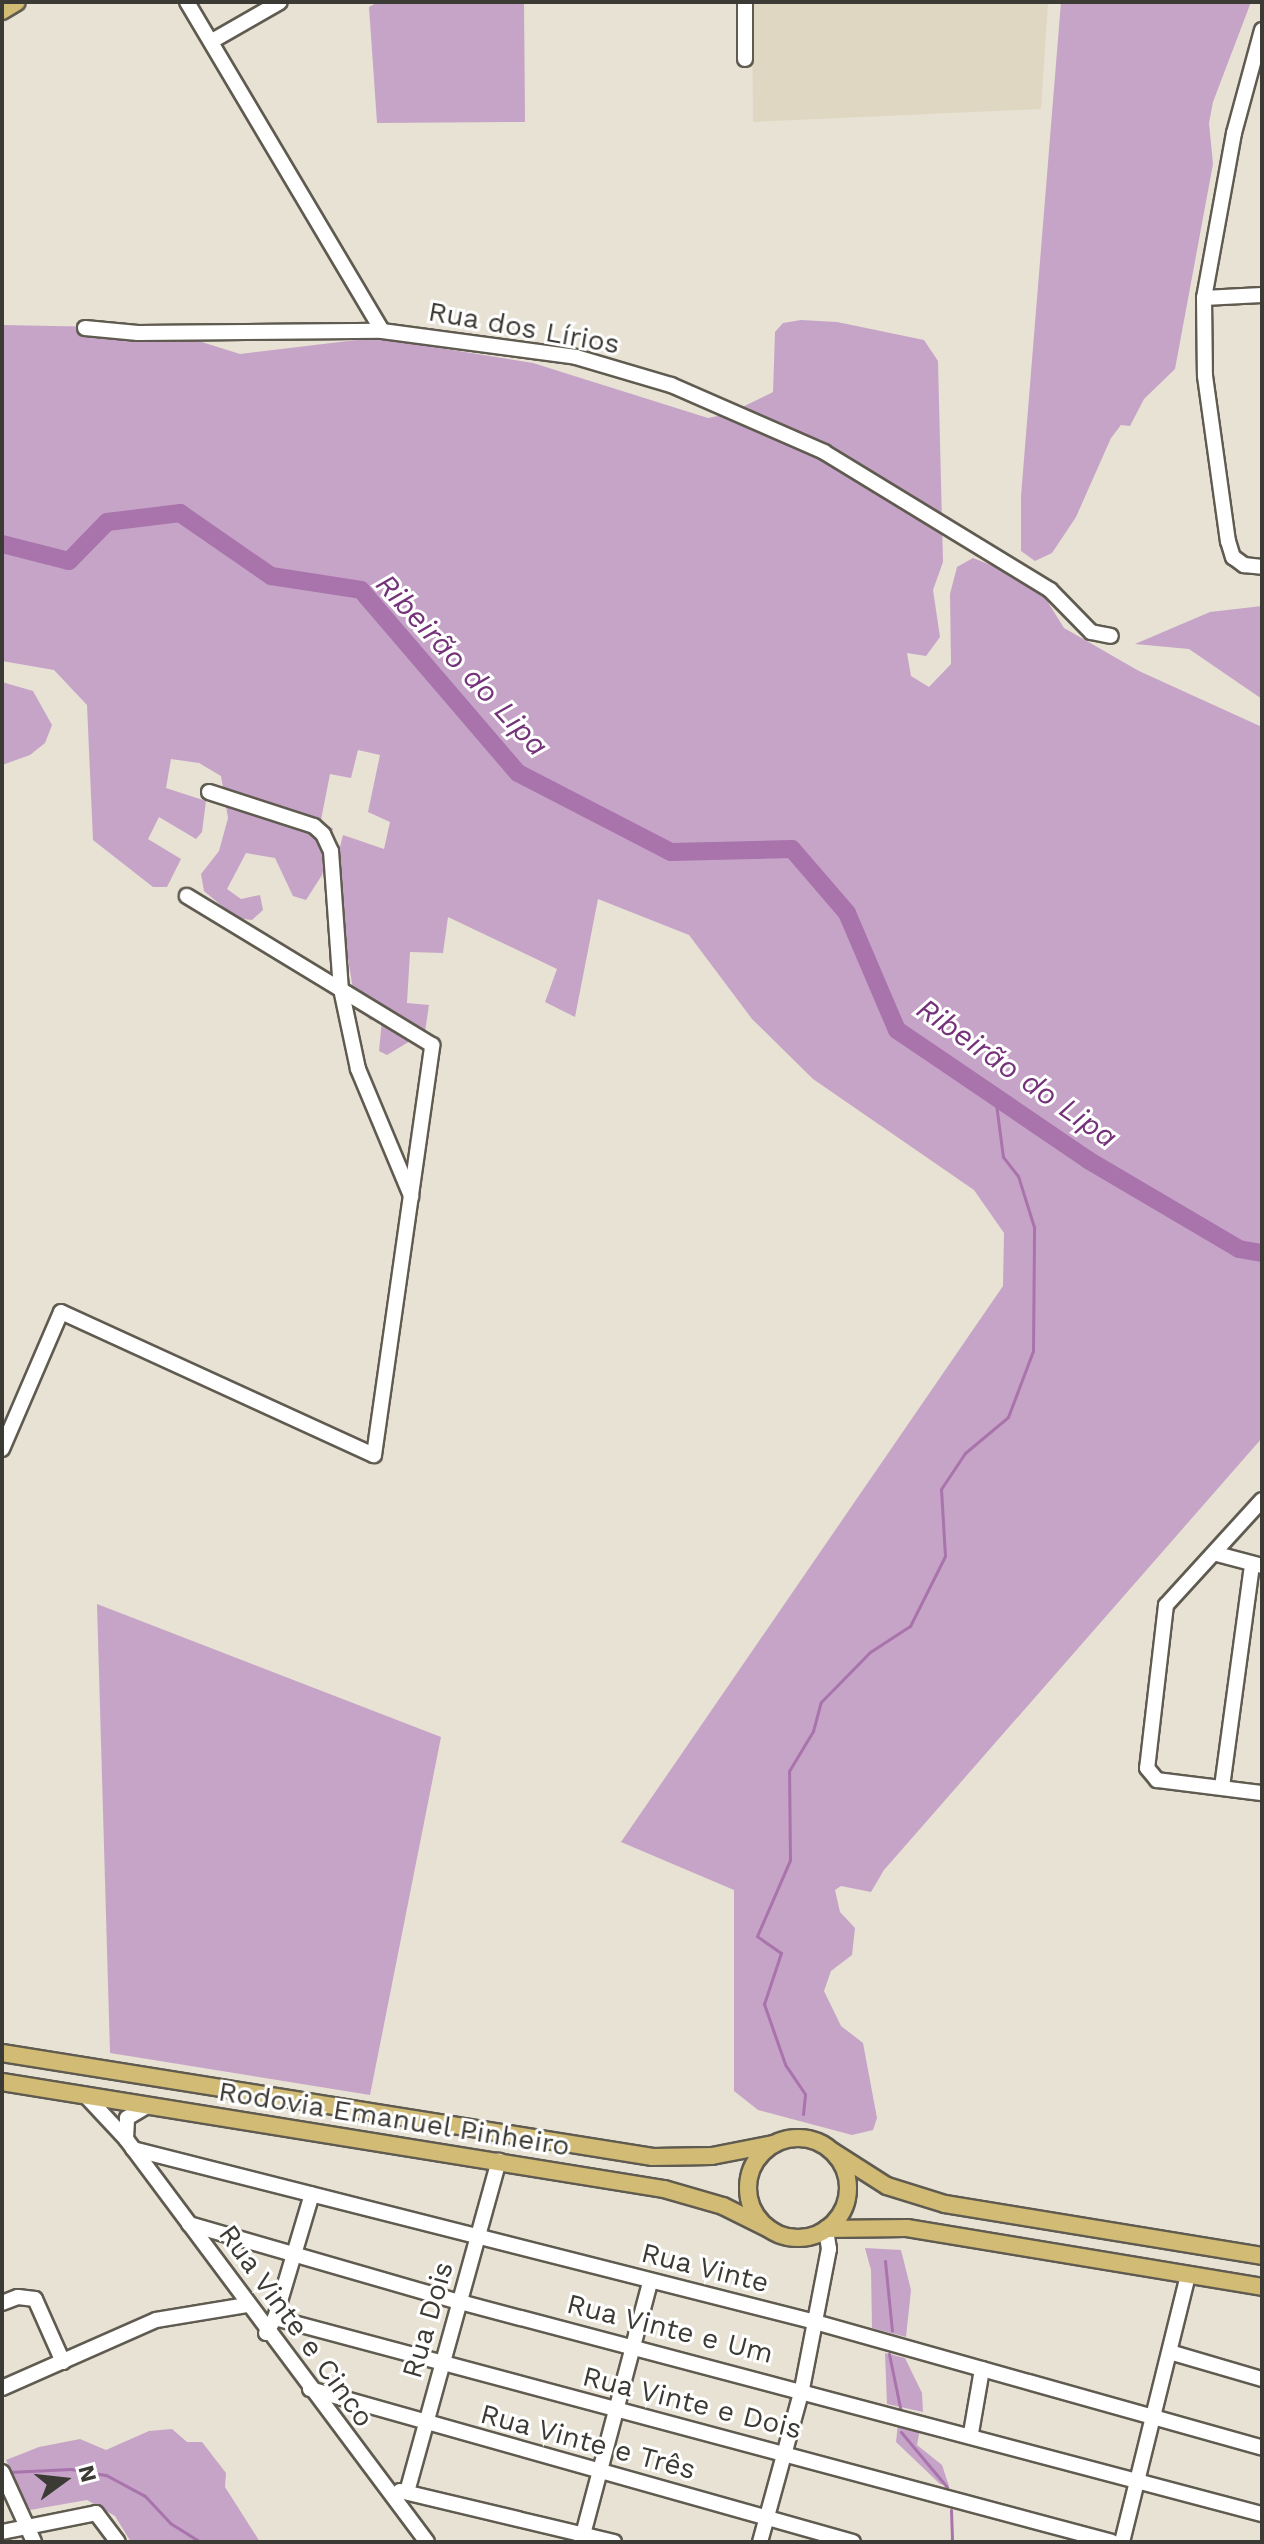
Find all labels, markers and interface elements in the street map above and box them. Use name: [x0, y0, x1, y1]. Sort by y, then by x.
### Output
street label: Rua dos Lírios: [425, 295, 623, 361]
water label: Ribeirão do Lipa: [368, 566, 556, 764]
water label: Ribeirão do Lipa: [910, 990, 1124, 1156]
street label: Rodovia Emanuel Pinheiro: [215, 2075, 573, 2163]
street label: Rua Vinte e Cinco: [211, 2218, 381, 2434]
street label: Rua Vinte: [637, 2236, 773, 2300]
street label: Rua Dois: [395, 2258, 461, 2382]
street label: Rua Vinte e Um: [562, 2287, 778, 2371]
street label: Rua Vinte e Dois: [578, 2359, 806, 2447]
street label: Rua Vinte e Três: [476, 2397, 700, 2487]
north arrow: [24, 2440, 104, 2520]
text: N: [73, 2463, 102, 2485]

